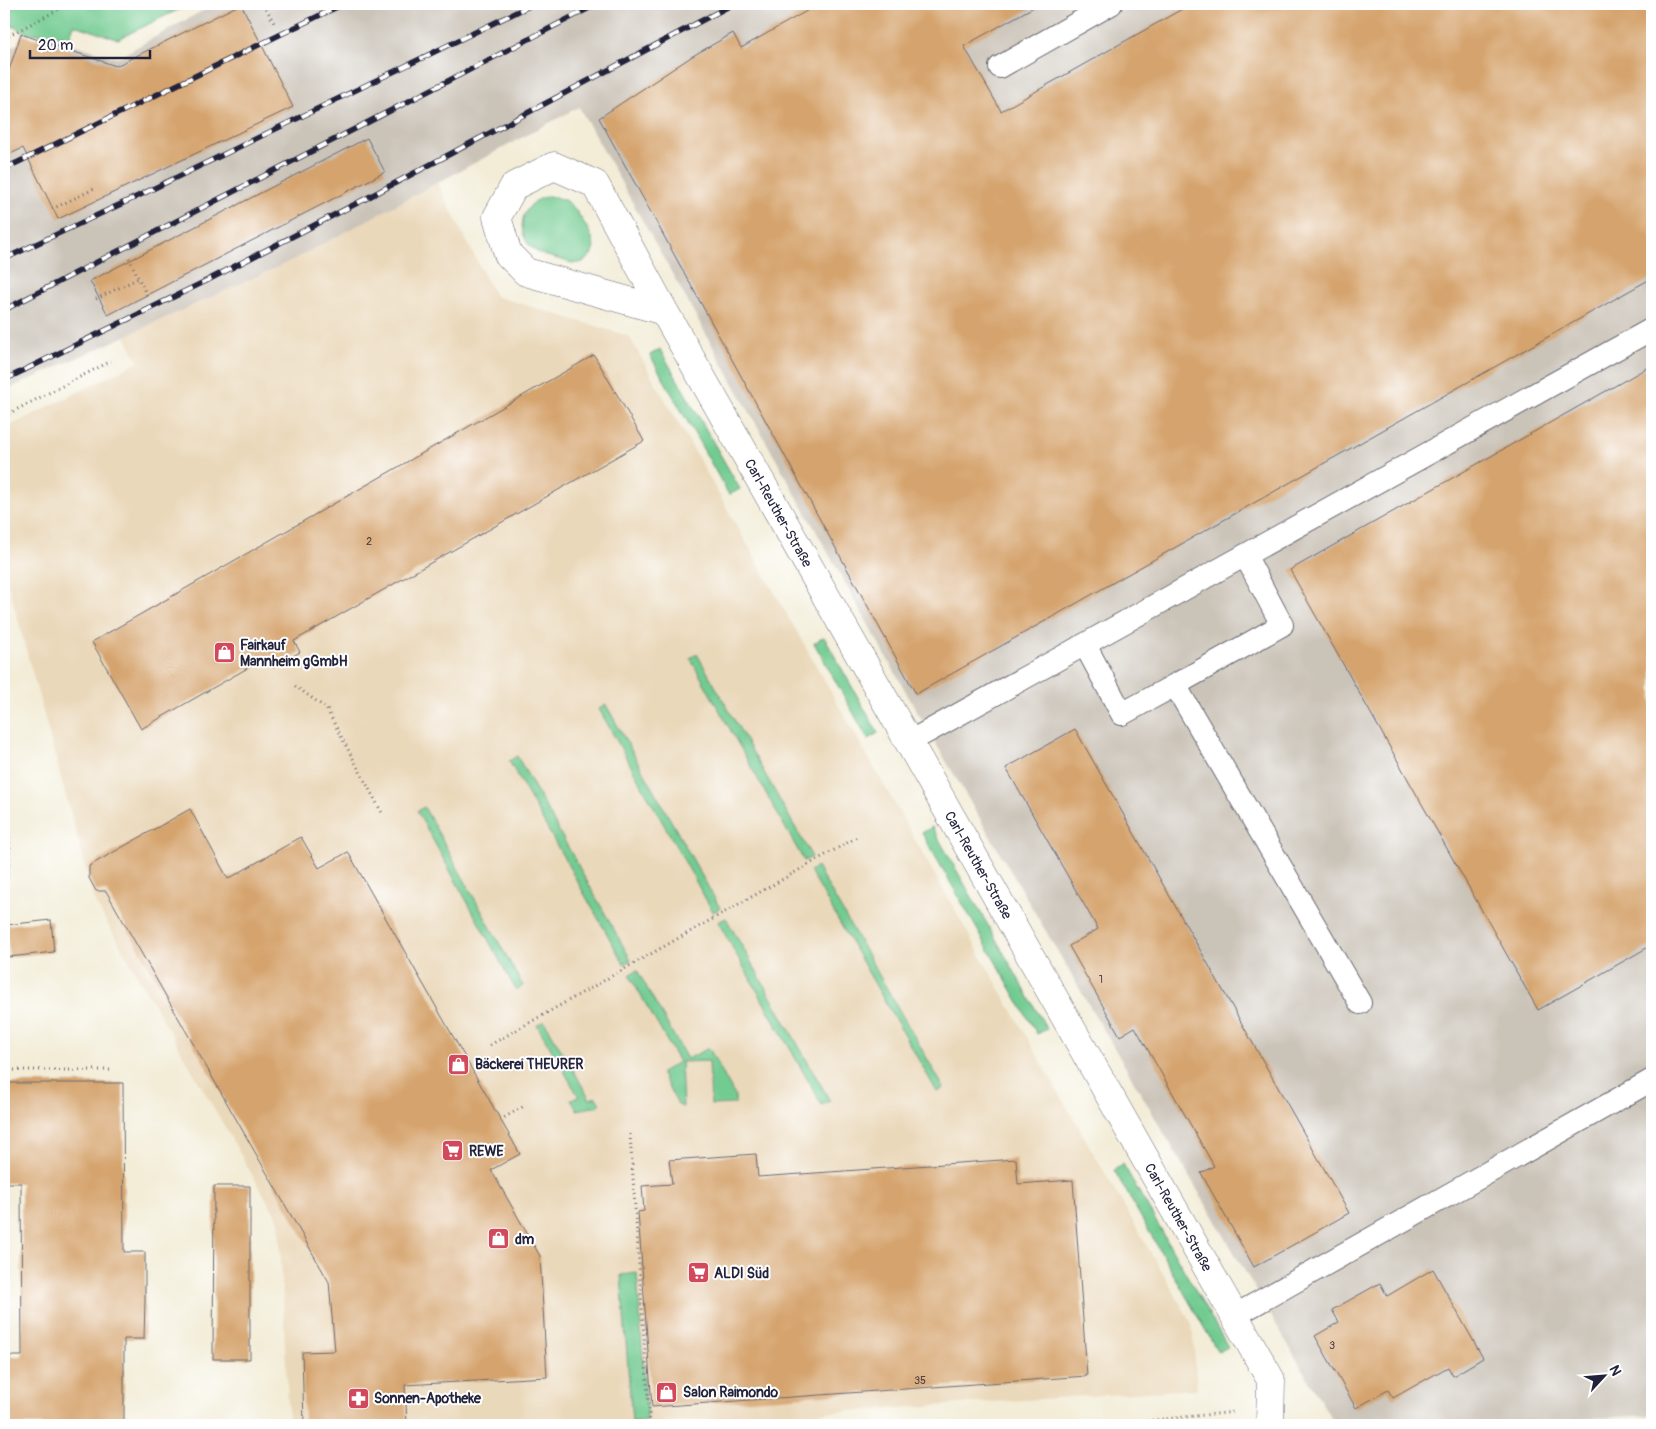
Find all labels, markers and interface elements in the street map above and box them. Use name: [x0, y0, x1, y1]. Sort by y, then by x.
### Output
scale bar: [30, 28, 150, 60]
text: 20 m: [38, 36, 73, 55]
street label: Carl-Reuther-Straße: [741, 456, 816, 570]
house number: 2: [366, 535, 372, 548]
place label: Fairkauf Mannheim gGmbH: [240, 637, 348, 670]
shop icon: Fairkauf Mannheim gGmbH: [212, 641, 236, 665]
street label: Carl-Reuther-Straße: [941, 808, 1016, 922]
house number: 1: [1099, 973, 1103, 986]
shop icon: Bäckerei THEURER: [447, 1052, 471, 1076]
place label: Bäckerei THEURER: [475, 1056, 583, 1073]
supermarket icon: REWE: [441, 1139, 465, 1163]
place label: REWE: [469, 1143, 504, 1160]
street label: Carl-Reuther-Straße: [1141, 1160, 1216, 1274]
shop icon: dm: [487, 1227, 511, 1251]
place label: dm: [515, 1231, 535, 1248]
supermarket icon: ALDI Süd: [686, 1261, 710, 1285]
place label: ALDI Süd: [714, 1265, 769, 1282]
house number: 3: [1329, 1339, 1335, 1352]
north arrow: [1578, 1352, 1628, 1402]
text: N: [1606, 1363, 1625, 1379]
house number: 35: [914, 1374, 926, 1387]
shop icon: Salon Raimondo: [655, 1380, 679, 1404]
place label: Salon Raimondo: [683, 1384, 778, 1401]
pharmacy icon: Sonnen-Apotheke: [346, 1386, 370, 1410]
place label: Sonnen-Apotheke: [374, 1390, 482, 1407]

